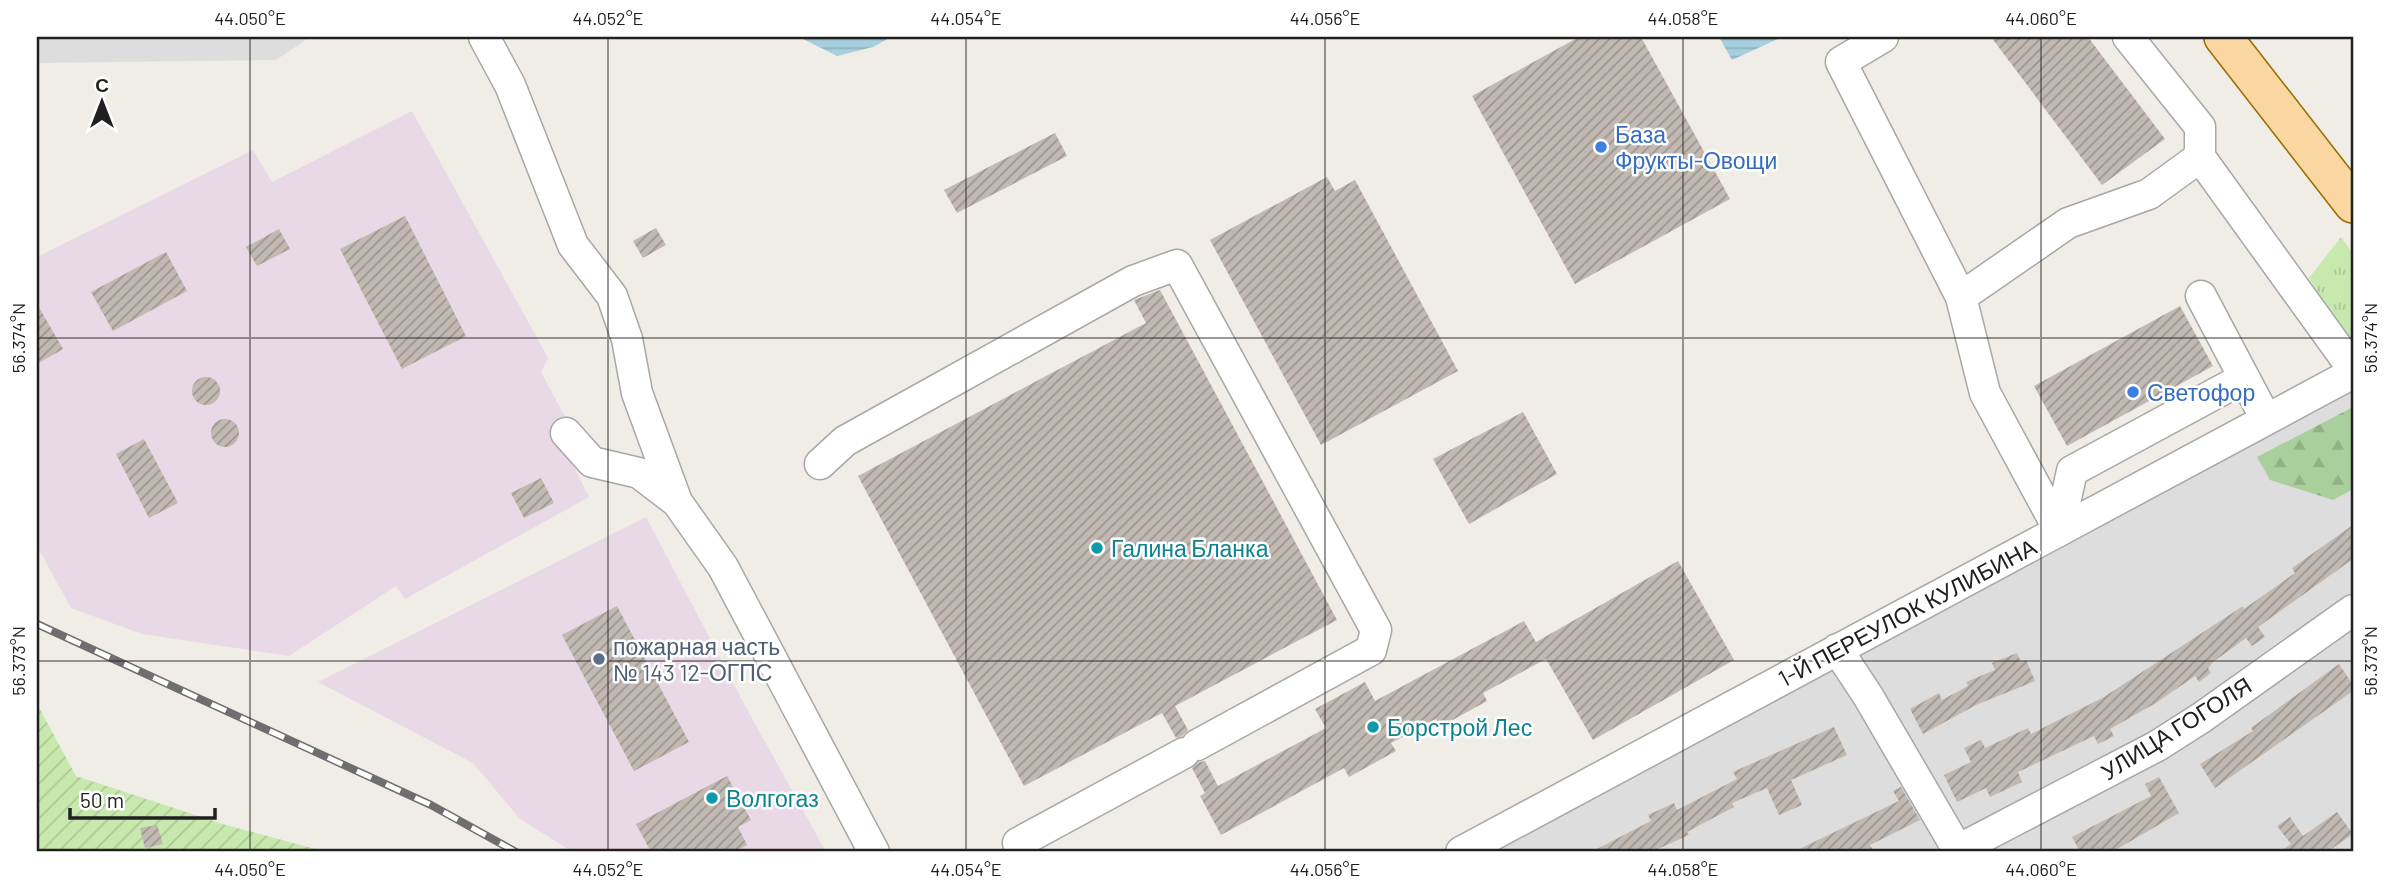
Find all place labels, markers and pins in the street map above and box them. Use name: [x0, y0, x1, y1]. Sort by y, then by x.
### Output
place label: База Фрукты-Овощи: [1615, 120, 1777, 174]
marker: База Фрукты-Овощи: [1593, 139, 1609, 155]
place label: Светофор: [2147, 378, 2255, 406]
marker: Светофор: [2125, 384, 2141, 400]
place label: Галина Бланка: [1111, 534, 1269, 562]
marker: Галина Бланка: [1089, 540, 1105, 556]
place label: пожарная часть № 143 12-ОГПС: [613, 632, 780, 686]
marker: пожарная часть № 143 12-ОГПС: [591, 651, 607, 667]
place label: Борстрой Лес: [1387, 713, 1532, 741]
marker: Борстрой Лес: [1365, 719, 1381, 735]
place label: Волгогаз: [726, 784, 819, 812]
marker: Волгогаз: [704, 790, 720, 806]

